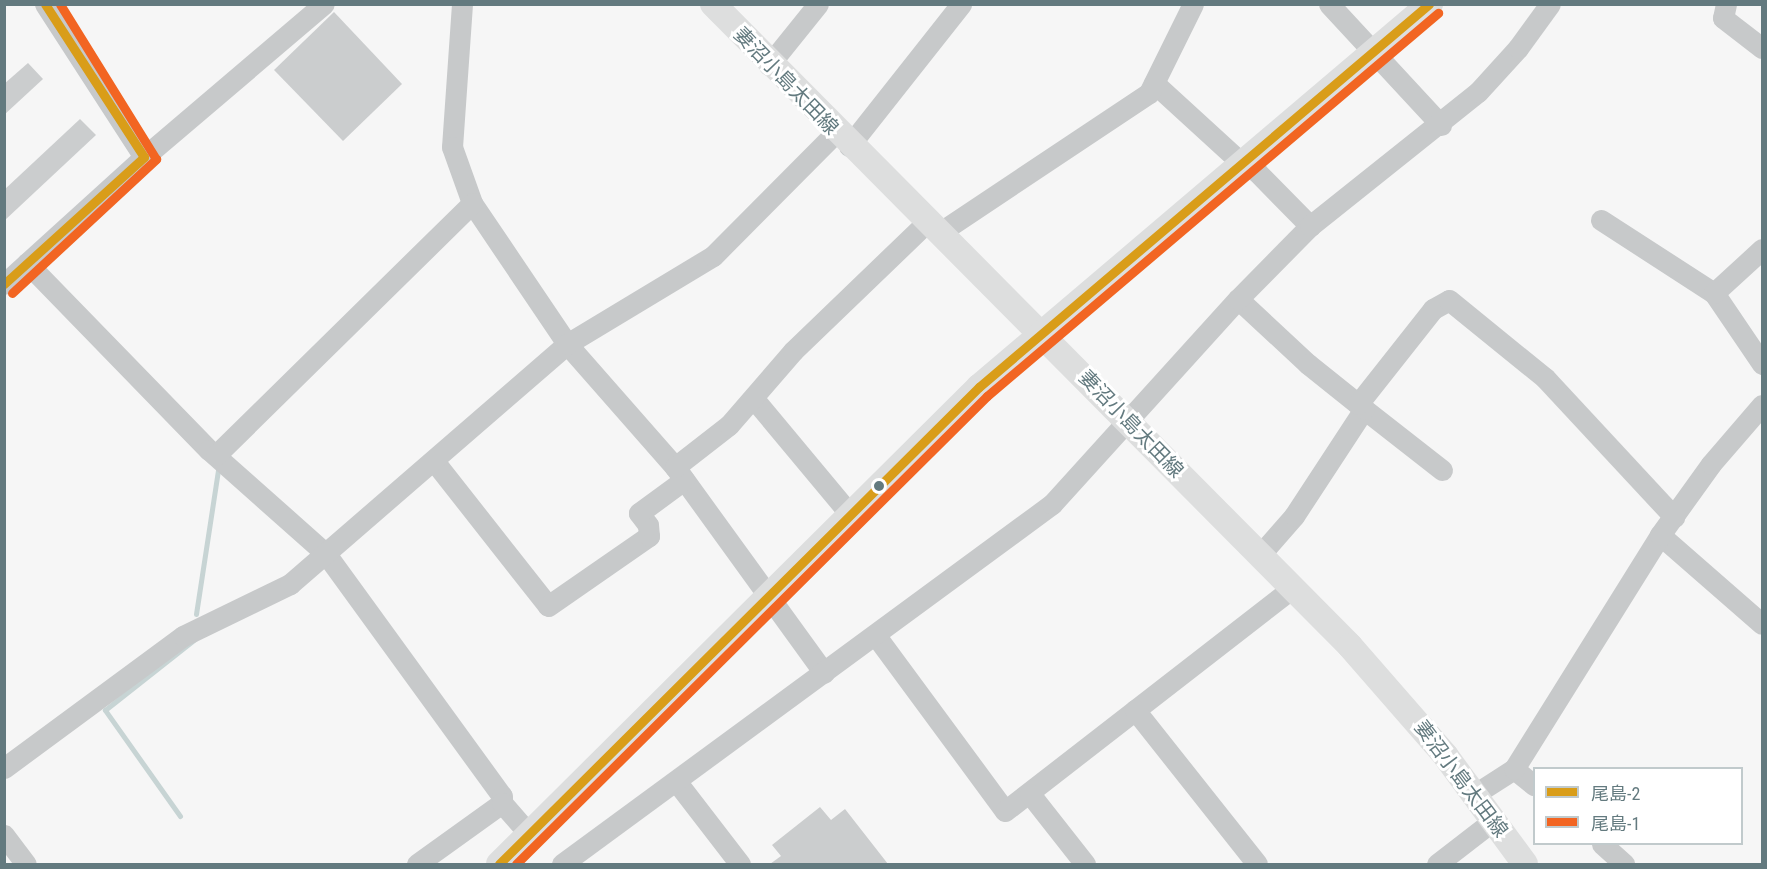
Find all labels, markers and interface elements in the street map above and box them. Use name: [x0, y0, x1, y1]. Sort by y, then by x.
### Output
street label: 妻沼小島太田線: [729, 22, 843, 140]
street label: 妻沼小島太田線: [1074, 365, 1188, 483]
unlabelled marker: [873, 480, 885, 492]
street label: 妻沼小島太田線: [1409, 716, 1513, 842]
legend: [1533, 767, 1743, 845]
text: 尾島-2: [1591, 783, 1640, 804]
text: 尾島-1: [1591, 813, 1640, 834]

